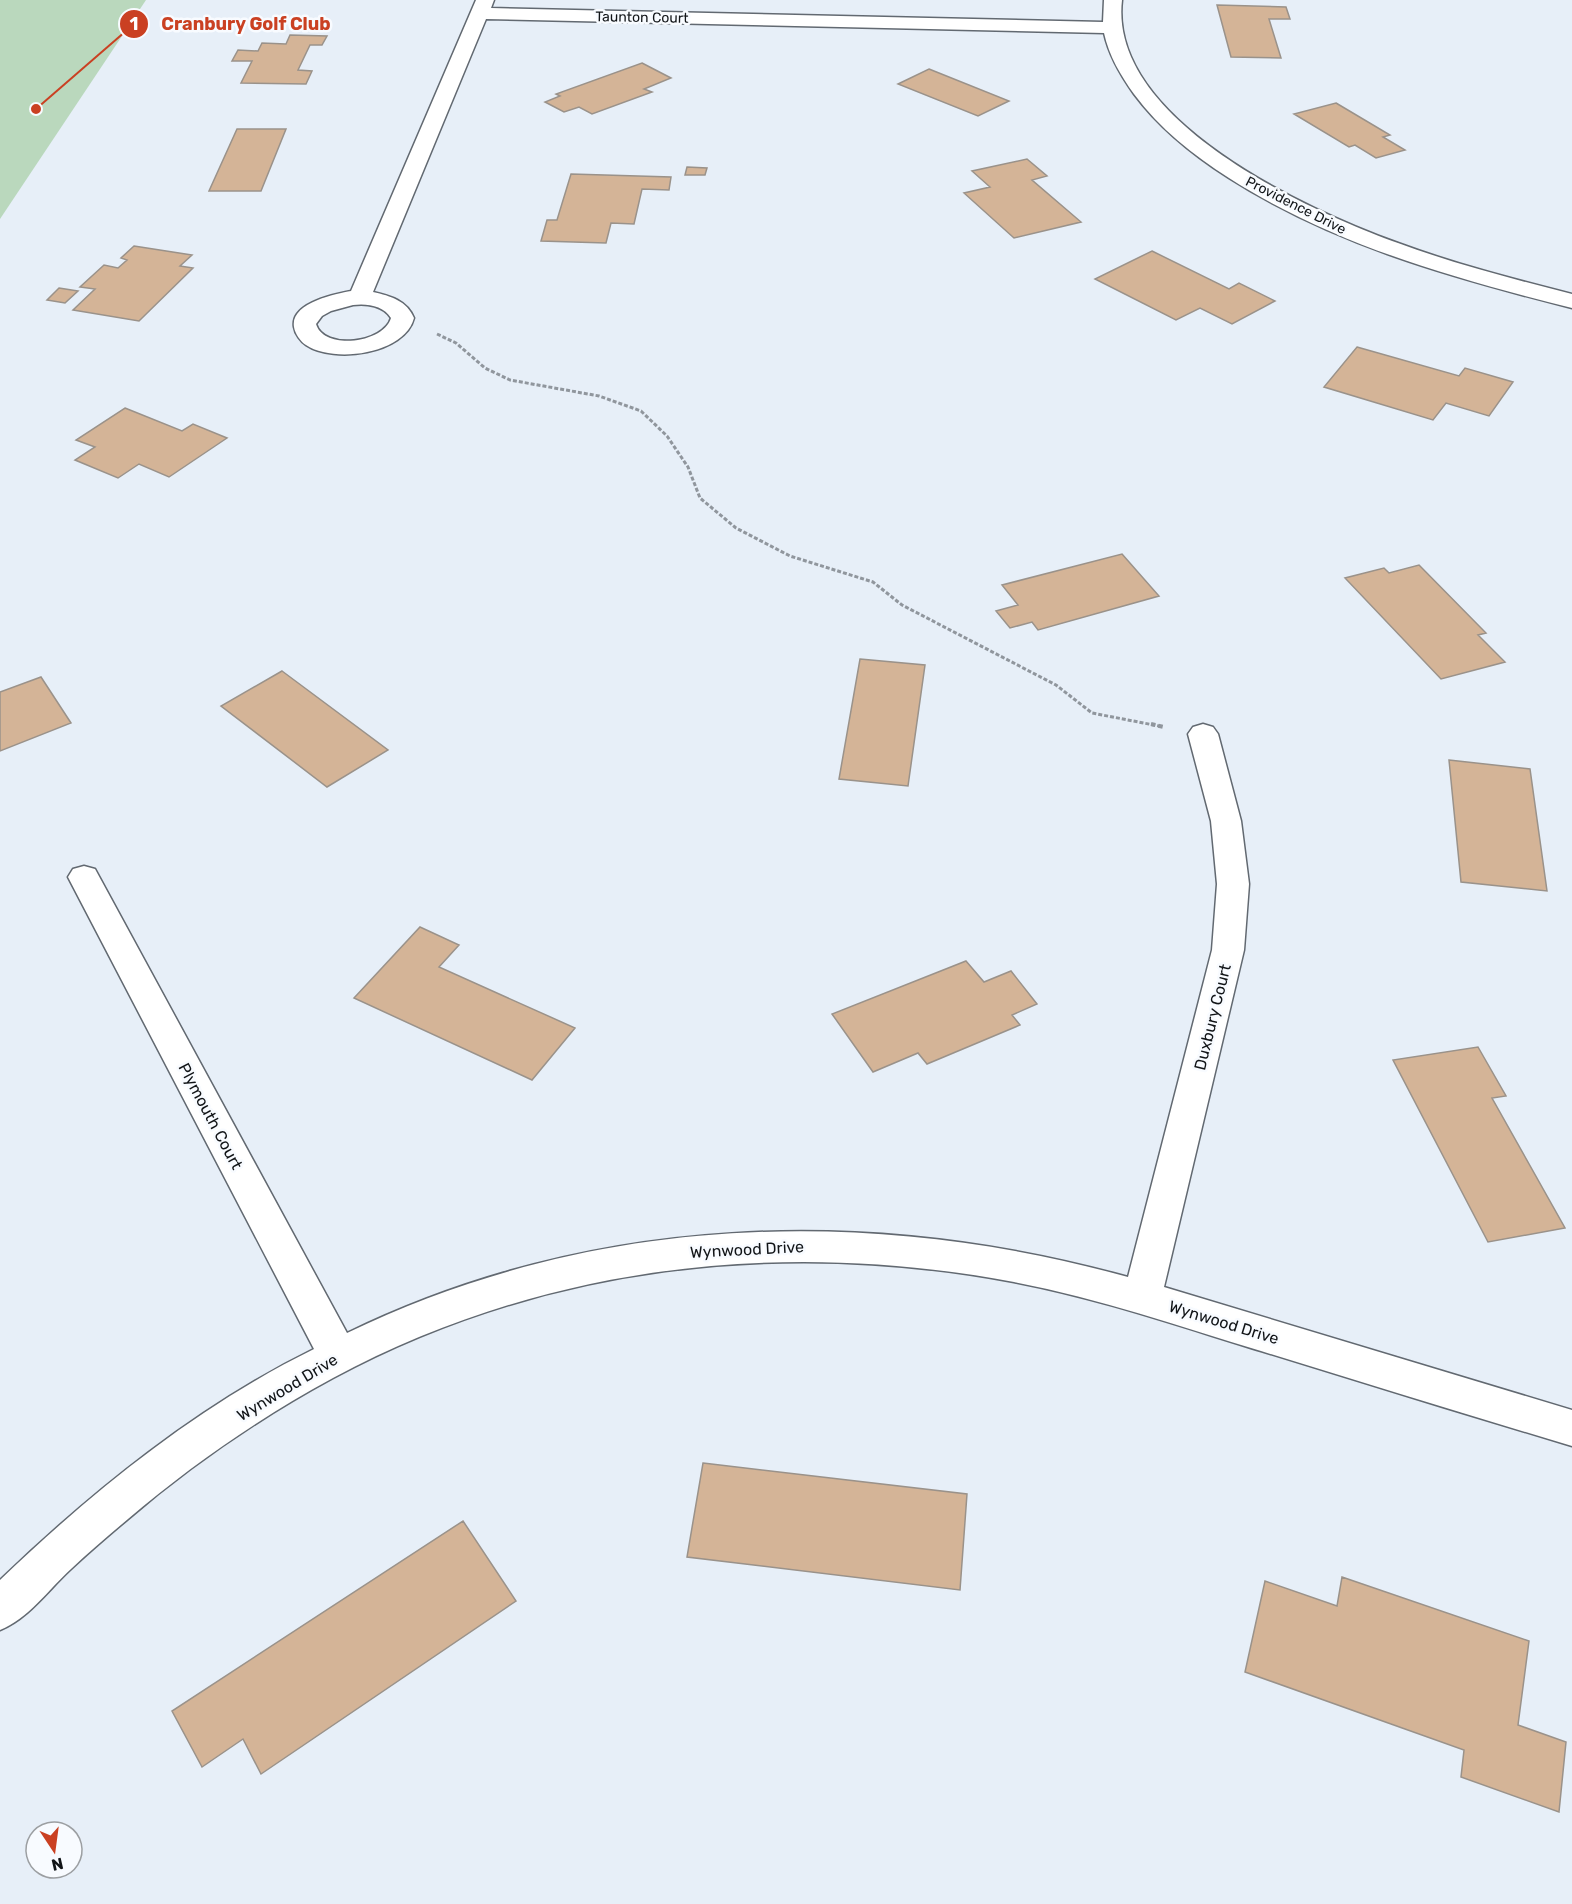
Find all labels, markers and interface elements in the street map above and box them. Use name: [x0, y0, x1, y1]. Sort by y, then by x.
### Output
callout: Cranbury Golf Club: [119, 6, 343, 42]
street label: Taunton Court: [595, 8, 689, 27]
text: 1: [130, 13, 138, 35]
text: Cranbury Golf Club: [161, 13, 331, 35]
street label: Providence Drive: [1243, 173, 1349, 238]
street label: Duxbury Court: [1190, 962, 1235, 1072]
street label: Plymouth Court: [175, 1060, 247, 1173]
street label: Wynwood Drive: [690, 1237, 805, 1262]
street label: Wynwood Drive: [1166, 1297, 1281, 1348]
street label: Wynwood Drive: [233, 1350, 341, 1425]
north arrow: [24, 1820, 84, 1880]
text: N: [50, 1854, 65, 1875]

